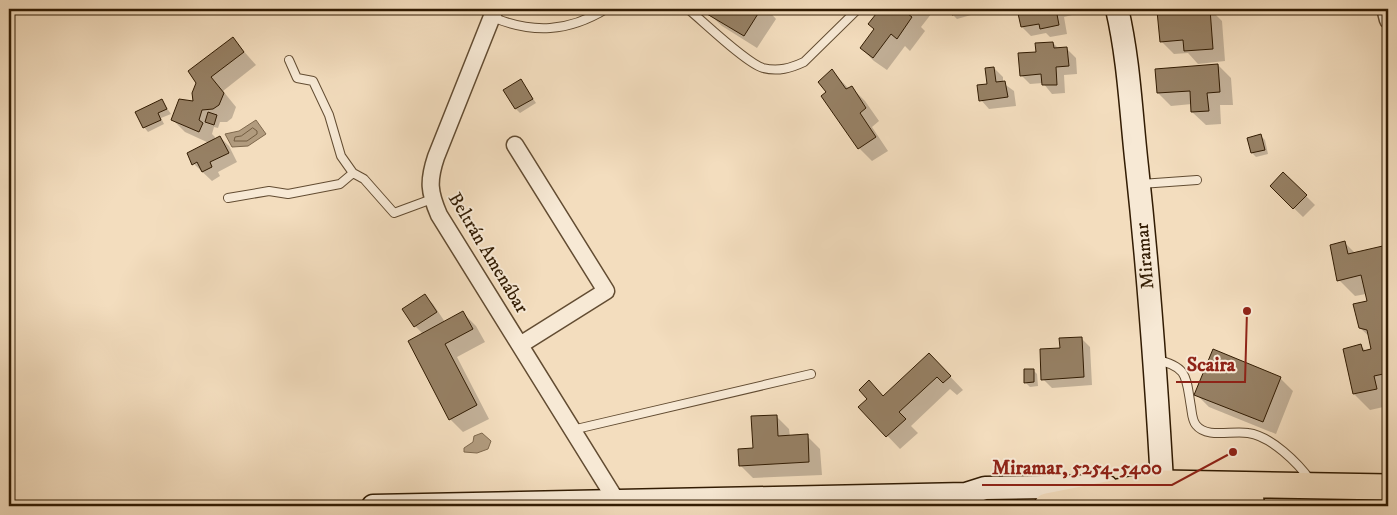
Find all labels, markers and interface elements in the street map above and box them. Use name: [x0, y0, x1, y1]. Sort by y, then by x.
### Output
street label: Beltrán Amenábar: [443, 188, 533, 318]
street label: Miramar: [1131, 222, 1159, 290]
callout: Scaira: [1176, 347, 1245, 382]
text: Scaira: [1187, 353, 1236, 378]
callout: Miramar, 5254-5400: [982, 450, 1172, 485]
text: Miramar, 5254-5400: [992, 456, 1162, 481]

